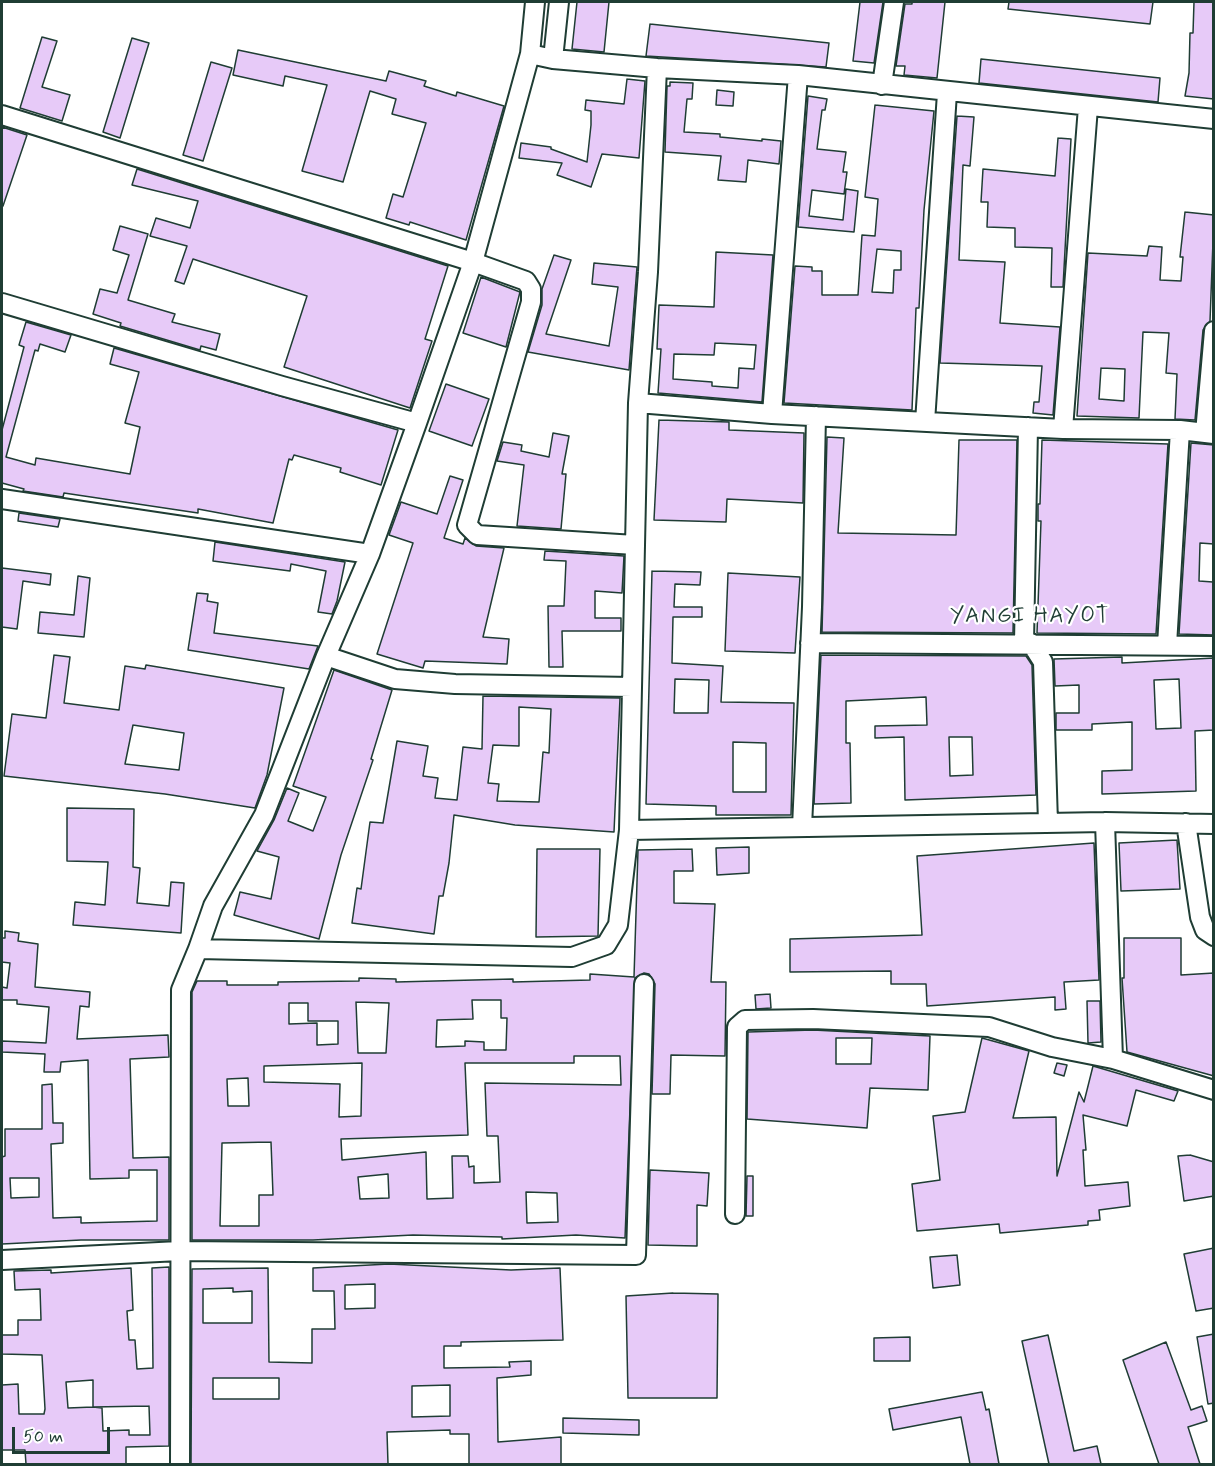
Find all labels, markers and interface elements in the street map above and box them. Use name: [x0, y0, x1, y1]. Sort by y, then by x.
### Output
district label: YANGI HAYOT: [949, 604, 1111, 630]
scale bar: [15, 1415, 112, 1453]
text: 50 m: [23, 1425, 63, 1449]

